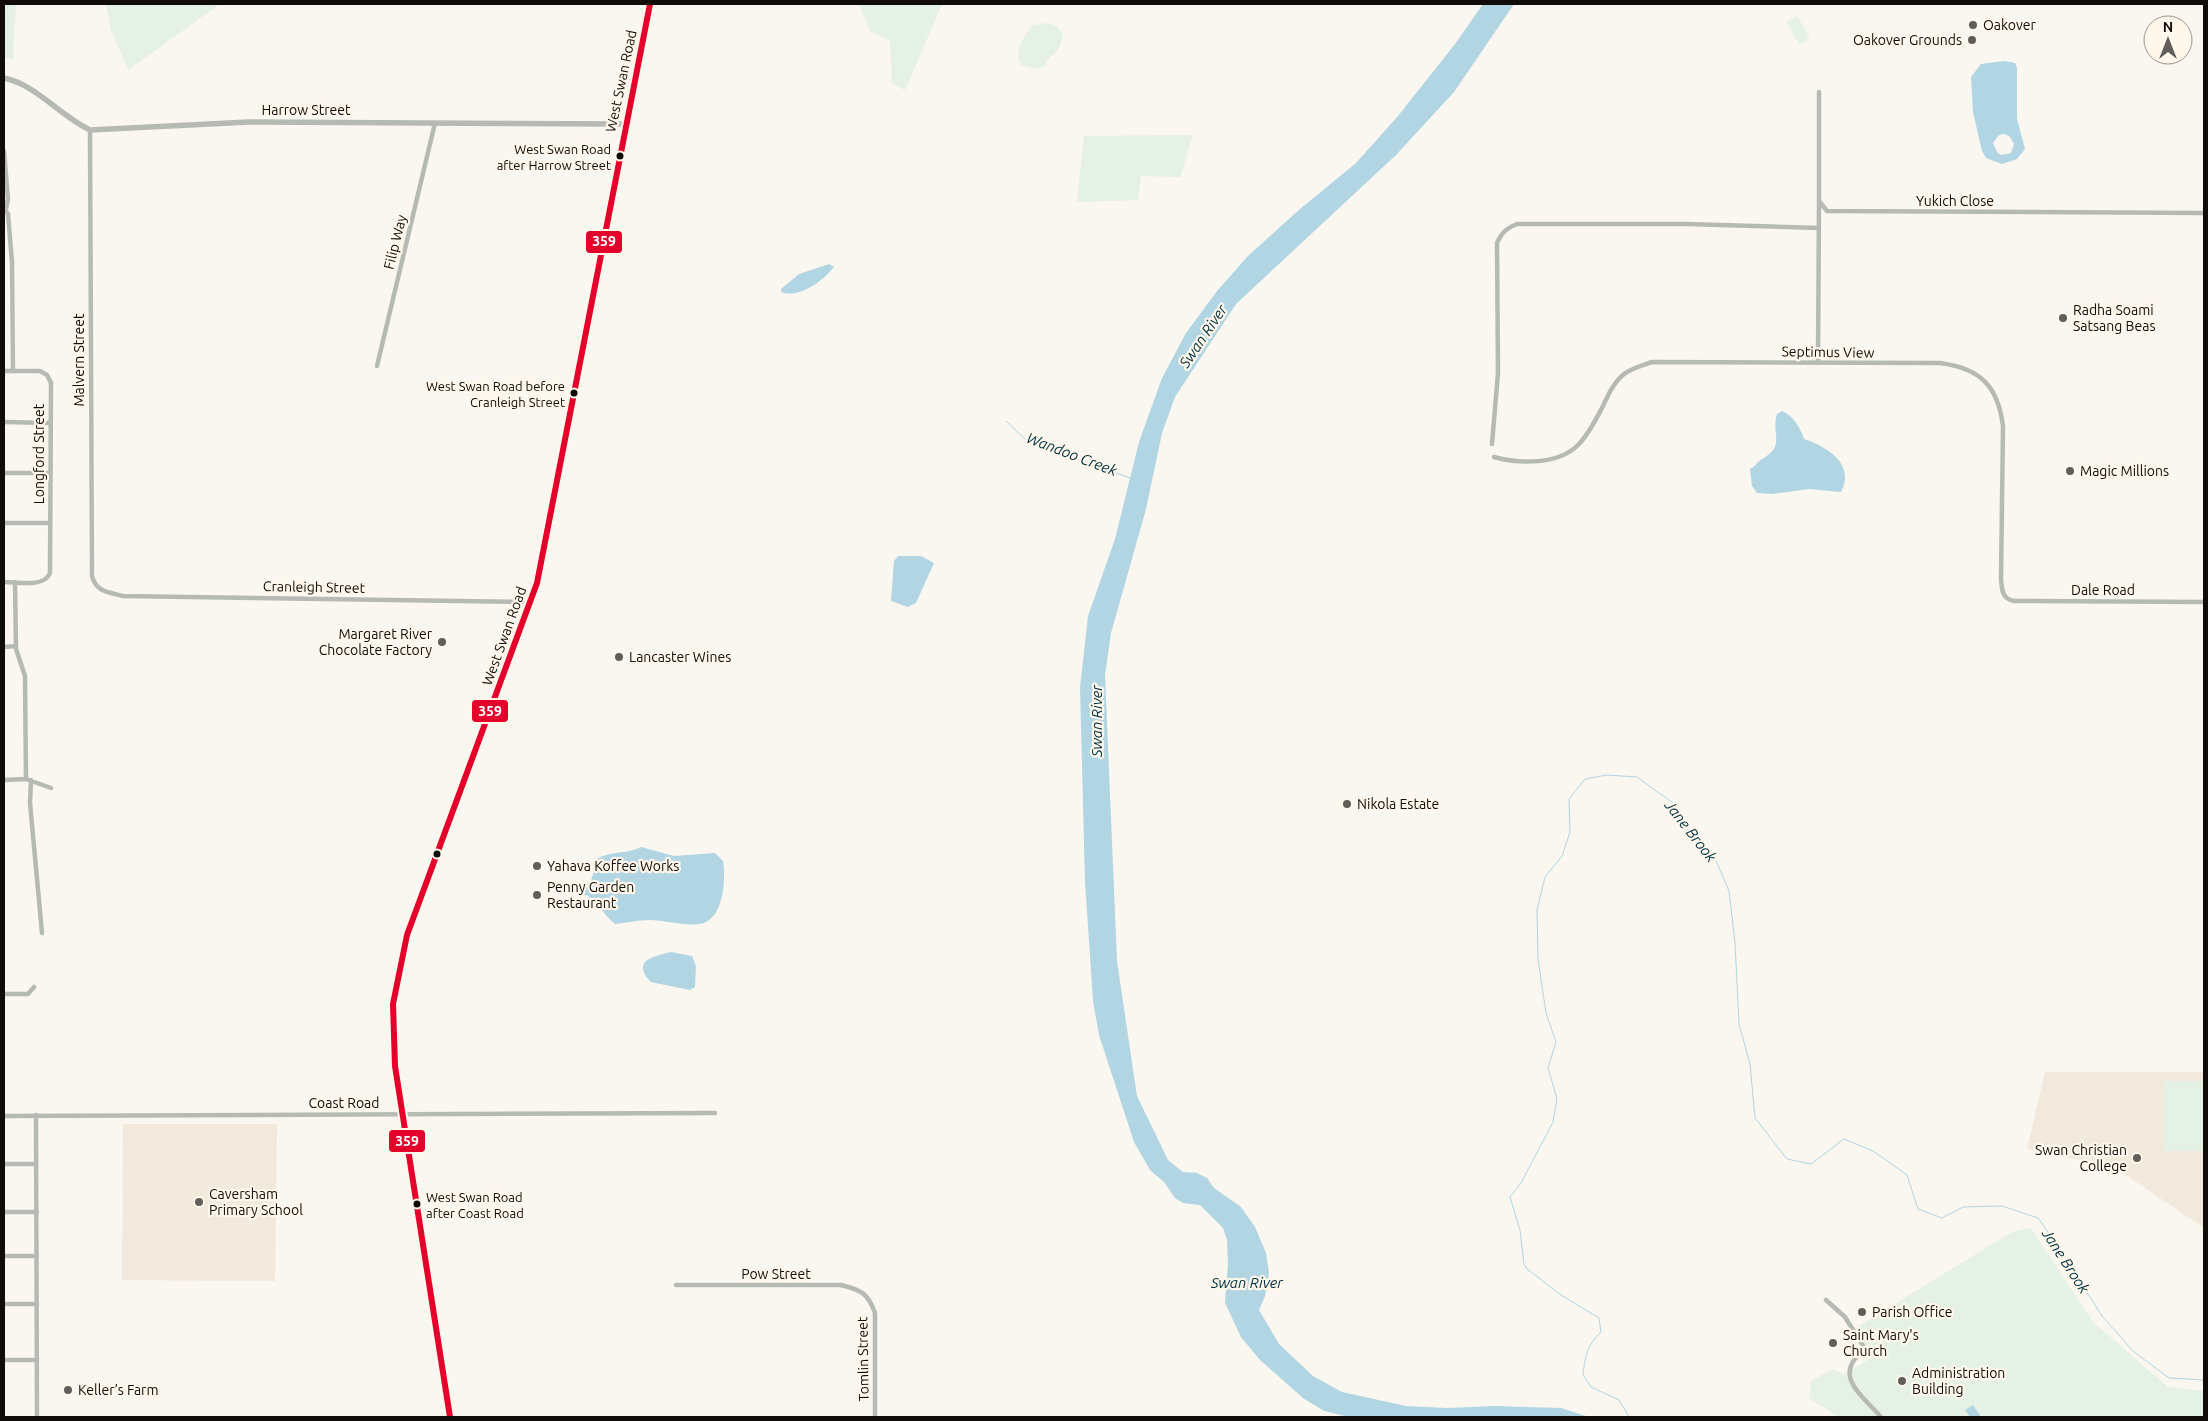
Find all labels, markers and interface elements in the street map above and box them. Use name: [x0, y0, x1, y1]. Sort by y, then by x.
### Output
north arrow: [2143, 15, 2193, 65]
place label: Oakover: [1983, 17, 2037, 33]
marker: Oakover: [1967, 19, 1979, 31]
text: N: [2163, 19, 2173, 35]
street label: West Swan Road: [602, 28, 640, 134]
place label: Oakover Grounds: [1853, 32, 1962, 48]
marker: Oakover Grounds: [1966, 34, 1978, 46]
street label: Harrow Street: [262, 102, 351, 118]
place label: West Swan Road after Harrow Street: [497, 142, 611, 172]
marker: West Swan Road after Harrow Street: [615, 151, 625, 161]
street label: Yukich Close: [1916, 193, 1994, 209]
street label: Filip Way: [380, 213, 410, 271]
line badge: 359: [585, 230, 623, 254]
text: 359: [592, 233, 616, 249]
water label: Swan River: [1175, 300, 1231, 372]
place label: Radha Soami Satsang Beas: [2073, 302, 2155, 334]
marker: Radha Soami Satsang Beas: [2057, 312, 2069, 324]
street label: Malvern Street: [71, 313, 87, 407]
street label: Septimus View: [1781, 343, 1875, 361]
place label: West Swan Road before Cranleigh Street: [426, 379, 565, 409]
marker: West Swan Road before Cranleigh Street: [569, 388, 579, 398]
street label: Longford Street: [31, 403, 47, 504]
water label: Wandoo Creek: [1024, 429, 1120, 479]
place label: Magic Millions: [2080, 463, 2169, 479]
marker: Magic Millions: [2064, 465, 2076, 477]
street label: Cranleigh Street: [263, 578, 366, 596]
street label: Dale Road: [2071, 582, 2135, 598]
street label: West Swan Road: [479, 584, 529, 688]
place label: Margaret River Chocolate Factory: [319, 626, 433, 658]
marker: Margaret River Chocolate Factory: [436, 636, 448, 648]
place label: Lancaster Wines: [629, 649, 731, 665]
marker: Lancaster Wines: [613, 651, 625, 663]
water label: Swan River: [1088, 684, 1105, 758]
line badge: 359: [471, 699, 509, 723]
text: 359: [478, 703, 502, 719]
place label: Nikola Estate: [1357, 796, 1439, 812]
water label: Jane Brook: [1661, 796, 1720, 865]
marker: Nikola Estate: [1341, 798, 1353, 810]
unlabelled marker: [432, 849, 442, 859]
place label: Yahava Koffee Works: [547, 858, 679, 874]
marker: Yahava Koffee Works: [531, 860, 543, 872]
place label: Penny Garden Restaurant: [547, 879, 634, 911]
marker: Penny Garden Restaurant: [531, 889, 543, 901]
street label: Coast Road: [308, 1095, 380, 1111]
line badge: 359: [388, 1129, 426, 1153]
text: 359: [395, 1133, 419, 1149]
place label: Swan Christian College: [2035, 1142, 2127, 1174]
marker: Swan Christian College: [2131, 1152, 2143, 1164]
place label: Caversham Primary School: [209, 1186, 303, 1218]
place label: West Swan Road after Coast Road: [426, 1190, 524, 1220]
marker: Caversham Primary School: [193, 1196, 205, 1208]
marker: West Swan Road after Coast Road: [412, 1199, 422, 1209]
water label: Jane Brook: [2038, 1225, 2093, 1297]
street label: Pow Street: [741, 1266, 811, 1282]
water label: Swan River: [1210, 1274, 1284, 1291]
place label: Parish Office: [1872, 1304, 1953, 1320]
marker: Parish Office: [1856, 1306, 1868, 1318]
street label: Tomlin Street: [854, 1316, 872, 1402]
place label: Saint Mary's Church: [1843, 1327, 1919, 1359]
marker: Saint Mary's Church: [1827, 1337, 1839, 1349]
place label: Administration Building: [1912, 1365, 2005, 1397]
marker: Administration Building: [1896, 1375, 1908, 1387]
place label: Keller’s Farm: [78, 1382, 159, 1398]
marker: Keller’s Farm: [62, 1384, 74, 1396]

